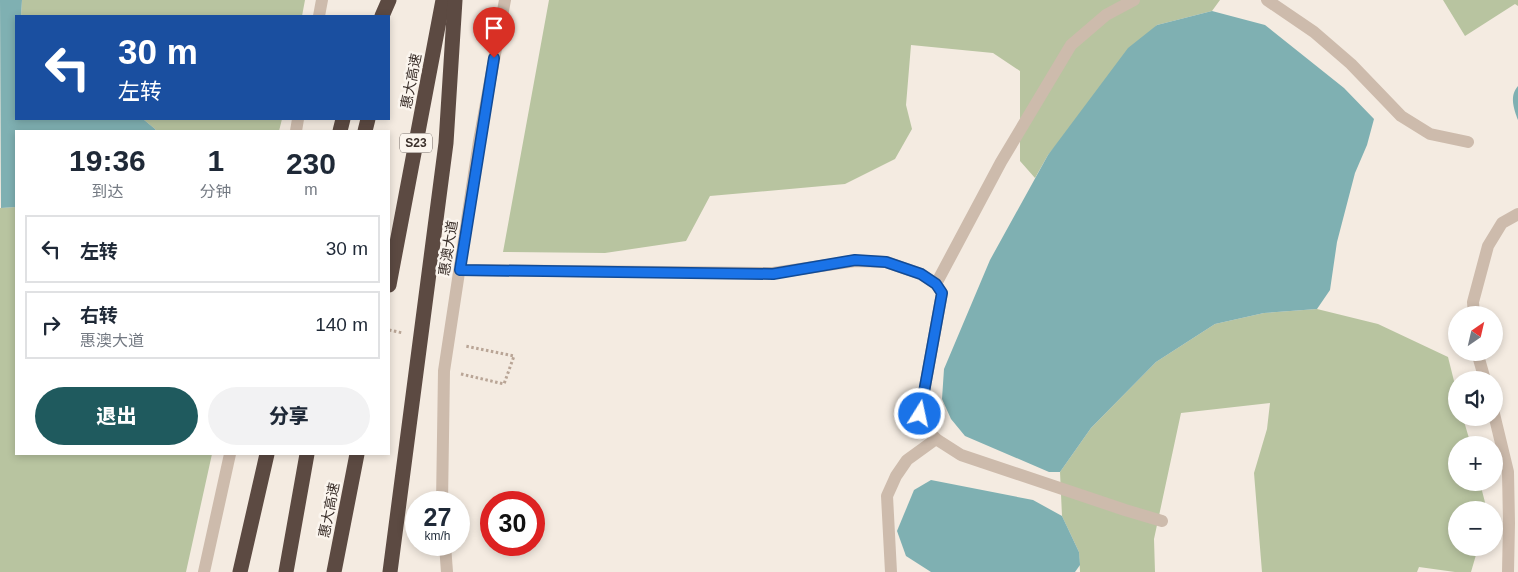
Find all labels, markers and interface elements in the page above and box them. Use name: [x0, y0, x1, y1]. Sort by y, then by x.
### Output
pin: [473, 7, 515, 58]
icon: arrive: [480, 14, 508, 42]
text: 30 m: [118, 32, 198, 71]
icon: left: [35, 35, 100, 100]
street label: 惠大高速: [398, 52, 424, 110]
text: 左转: [118, 79, 162, 104]
road number: S23: [400, 134, 432, 152]
text: 19:36: [69, 144, 146, 177]
text: 1: [207, 144, 224, 177]
text: 230: [286, 147, 336, 180]
text: m: [304, 181, 318, 198]
text: 到达: [91, 183, 123, 200]
text: 分钟: [200, 183, 232, 200]
street label: 惠澳大道: [436, 219, 460, 277]
icon: left: [37, 235, 65, 263]
text: 30 m: [326, 238, 368, 259]
text: 左转: [80, 241, 118, 262]
text: 右转: [80, 305, 118, 326]
north arrow: [1448, 306, 1502, 361]
map controls: [1448, 306, 1503, 556]
icon: right: [37, 311, 65, 339]
text: 140 m: [315, 314, 368, 335]
text: 惠澳大道: [80, 332, 144, 349]
button: sound: [1448, 371, 1503, 426]
button: 退出: [35, 387, 198, 445]
button: 分享: [208, 387, 370, 445]
position arrow: [893, 387, 945, 439]
button: +: [1448, 436, 1503, 491]
street label: 惠大高速: [316, 481, 342, 539]
speed limit sign: 30: [480, 491, 545, 556]
button: −: [1448, 501, 1503, 556]
text: 27: [424, 503, 451, 531]
text: km/h: [424, 529, 451, 543]

